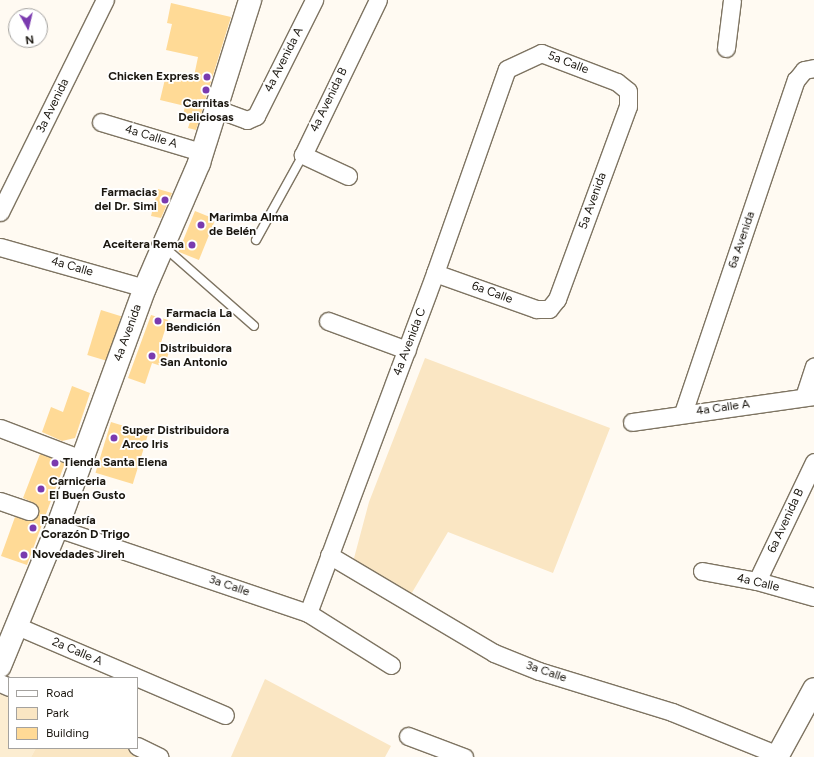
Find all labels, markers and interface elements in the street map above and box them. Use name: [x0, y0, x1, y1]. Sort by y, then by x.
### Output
north arrow: [8, 8, 48, 48]
street label: 4a Avenida A: [261, 25, 307, 95]
text: N: [24, 32, 35, 46]
street label: 5a Calle: [546, 49, 590, 77]
street label: 4a Avenida B: [307, 65, 351, 135]
place label: Chicken Express: [108, 70, 199, 84]
marker: Chicken Express: [202, 72, 212, 82]
street label: 3a Avenida: [34, 76, 72, 136]
marker: Carnitas Deliciosas: [201, 85, 211, 95]
place label: Carnitas Deliciosas: [178, 97, 234, 125]
street label: 4a Calle A: [123, 122, 179, 152]
street label: 5a Avenida: [576, 171, 610, 231]
place label: Farmacias del Dr. Simi: [95, 186, 157, 214]
marker: Farmacias del Dr. Simi: [160, 195, 170, 205]
street label: 6a Avenida: [726, 210, 758, 270]
place label: Marimba Alma de Belén: [209, 211, 289, 239]
marker: Marimba Alma de Belén: [196, 220, 206, 230]
place label: Aceitera Rema: [103, 238, 184, 252]
marker: Aceitera Rema: [187, 240, 197, 250]
street label: 4a Calle: [49, 254, 95, 280]
street label: 6a Calle: [470, 279, 514, 307]
street label: 4a Avenida: [111, 302, 145, 364]
street label: 4a Avenida C: [390, 306, 430, 378]
place label: Farmacia La Bendición: [166, 307, 232, 335]
marker: Farmacia La Bendición: [153, 316, 163, 326]
place label: Distribuidora San Antonio: [160, 342, 232, 370]
marker: Distribuidora San Antonio: [147, 351, 157, 361]
street label: 4a Calle A: [695, 397, 751, 419]
place label: Super Distribuidora Arco Iris: [122, 424, 229, 452]
marker: Super Distribuidora Arco Iris: [109, 433, 119, 443]
place label: Tienda Santa Elena: [63, 456, 167, 470]
marker: Tienda Santa Elena: [50, 458, 60, 468]
place label: Carniceria El Buen Gusto: [49, 475, 125, 503]
marker: Carniceria El Buen Gusto: [36, 484, 46, 494]
street label: 6a Avenida B: [765, 486, 807, 556]
place label: Panadería Corazón D Trigo: [41, 514, 130, 542]
marker: Panadería Corazón D Trigo: [28, 523, 38, 533]
place label: Novedades Jireh: [32, 548, 125, 562]
marker: Novedades Jireh: [19, 550, 29, 560]
street label: 4a Calle: [735, 571, 781, 595]
street label: 3a Calle: [207, 572, 251, 600]
street label: 2a Calle A: [50, 635, 104, 669]
street label: 3a Calle: [524, 658, 568, 686]
legend: [8, 677, 138, 749]
text: Road: [46, 686, 74, 700]
text: Park: [46, 706, 69, 720]
text: Building: [46, 726, 89, 740]

